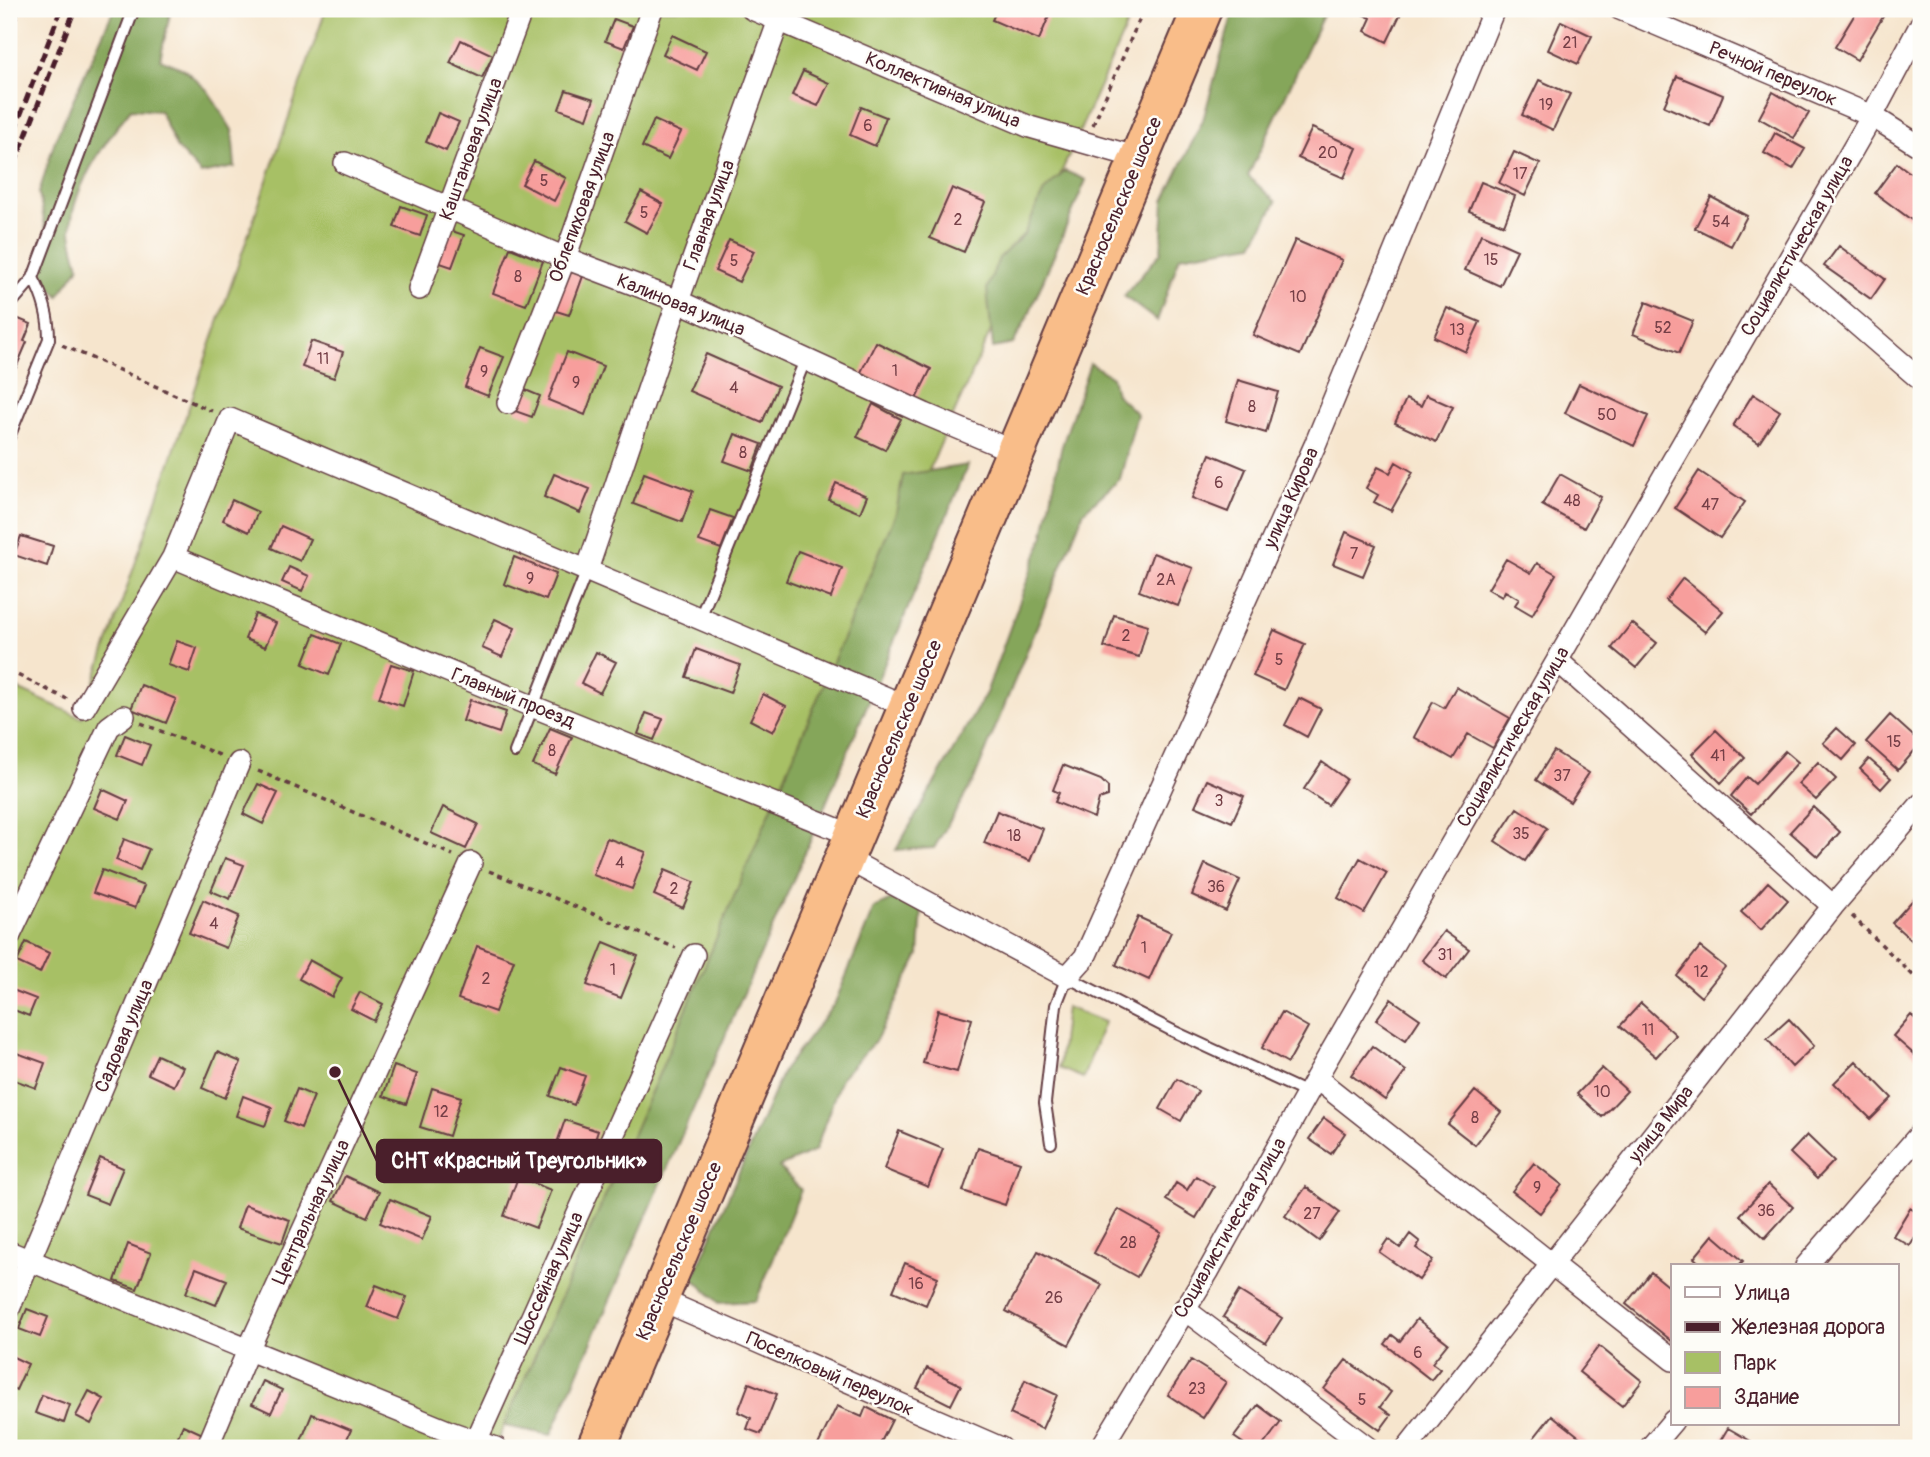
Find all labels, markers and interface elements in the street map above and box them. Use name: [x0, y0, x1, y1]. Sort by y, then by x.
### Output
house number: 21: [1562, 33, 1578, 53]
street label: Речной переулок: [1705, 36, 1841, 112]
street label: Коллективная улица: [862, 46, 1024, 134]
street label: Каштановая улица: [434, 74, 508, 223]
house number: 19: [1539, 95, 1553, 115]
street label: Красносельское шоссе: [1071, 113, 1168, 299]
house number: 6: [863, 116, 873, 136]
street label: Облепиховая улица: [544, 128, 620, 286]
house number: 20: [1318, 143, 1338, 163]
street label: Социалистическая улица: [1735, 151, 1859, 341]
street label: Главная улица: [678, 156, 740, 274]
house number: 17: [1513, 164, 1528, 184]
house number: 5: [540, 171, 548, 191]
house number: 5: [640, 203, 648, 223]
house number: 2: [954, 210, 963, 230]
house number: 54: [1712, 212, 1730, 232]
house number: 15: [1484, 250, 1498, 270]
house number: 5: [730, 251, 738, 271]
house number: 8: [514, 267, 522, 287]
street label: Калиновая улица: [613, 268, 749, 342]
house number: 10: [1289, 287, 1307, 307]
house number: 52: [1654, 318, 1672, 338]
house number: 13: [1449, 320, 1465, 340]
house number: 11: [317, 349, 329, 369]
house number: 1: [892, 361, 898, 381]
house number: 9: [480, 362, 488, 382]
house number: 9: [572, 373, 580, 393]
house number: 4: [729, 378, 739, 398]
house number: 8: [1248, 397, 1256, 417]
house number: 50: [1597, 405, 1617, 425]
house number: 8: [739, 443, 747, 463]
street label: улица Кирова: [1258, 444, 1324, 553]
house number: 6: [1214, 473, 1224, 493]
house number: 48: [1563, 491, 1581, 511]
house number: 47: [1701, 495, 1719, 515]
house number: 7: [1350, 544, 1359, 564]
house number: 9: [526, 569, 534, 589]
house number: 2А: [1156, 570, 1176, 590]
house number: 2: [1122, 626, 1131, 646]
street label: Красносельское шоссе: [851, 636, 948, 822]
street label: Социалистическая улица: [1451, 642, 1575, 832]
house number: 5: [1275, 650, 1283, 670]
street label: Главный проезд: [448, 662, 579, 734]
house number: 15: [1887, 732, 1901, 752]
house number: 8: [548, 741, 556, 761]
house number: 41: [1710, 746, 1726, 766]
house number: 37: [1553, 766, 1571, 786]
house number: 3: [1215, 791, 1224, 811]
house number: 35: [1512, 824, 1530, 844]
house number: 18: [1007, 826, 1021, 846]
house number: 4: [615, 853, 625, 873]
house number: 36: [1207, 877, 1225, 897]
house number: 2: [670, 879, 679, 899]
house number: 4: [209, 914, 219, 934]
house number: 1: [1141, 938, 1147, 958]
house number: 31: [1437, 945, 1453, 965]
house number: 1: [610, 960, 616, 980]
house number: 12: [1693, 962, 1709, 982]
house number: 2: [482, 969, 491, 989]
street label: Садовая улица: [89, 976, 159, 1096]
house number: 11: [1642, 1020, 1654, 1040]
street label: улица Мира: [1623, 1080, 1699, 1168]
house number: 10: [1593, 1082, 1611, 1102]
house number: 12: [433, 1102, 449, 1122]
house number: 8: [1471, 1108, 1479, 1128]
street label: Социалистическая улица: [1168, 1133, 1292, 1323]
street label: Центральная улица: [267, 1136, 355, 1288]
callout: СНТ «Красный Треугольник»: [377, 1140, 661, 1182]
text: СНТ «Красный Треугольник»: [391, 1148, 647, 1175]
street label: Красносельское шоссе: [631, 1158, 728, 1344]
house number: 9: [1533, 1178, 1541, 1198]
house number: 36: [1757, 1201, 1775, 1221]
house number: 27: [1303, 1204, 1321, 1224]
street label: Шоссейная улица: [509, 1208, 589, 1348]
house number: 28: [1119, 1233, 1137, 1253]
legend: [1671, 1264, 1898, 1426]
house number: 16: [908, 1274, 924, 1294]
text: Улица: [1734, 1280, 1790, 1307]
house number: 26: [1045, 1288, 1063, 1308]
text: Железная дорога: [1731, 1314, 1885, 1341]
street label: Поселковый переулок: [742, 1326, 918, 1422]
house number: 6: [1413, 1343, 1423, 1363]
text: Парк: [1734, 1350, 1777, 1377]
house number: 23: [1188, 1379, 1206, 1399]
text: Здание: [1734, 1384, 1800, 1411]
house number: 5: [1358, 1390, 1366, 1410]

